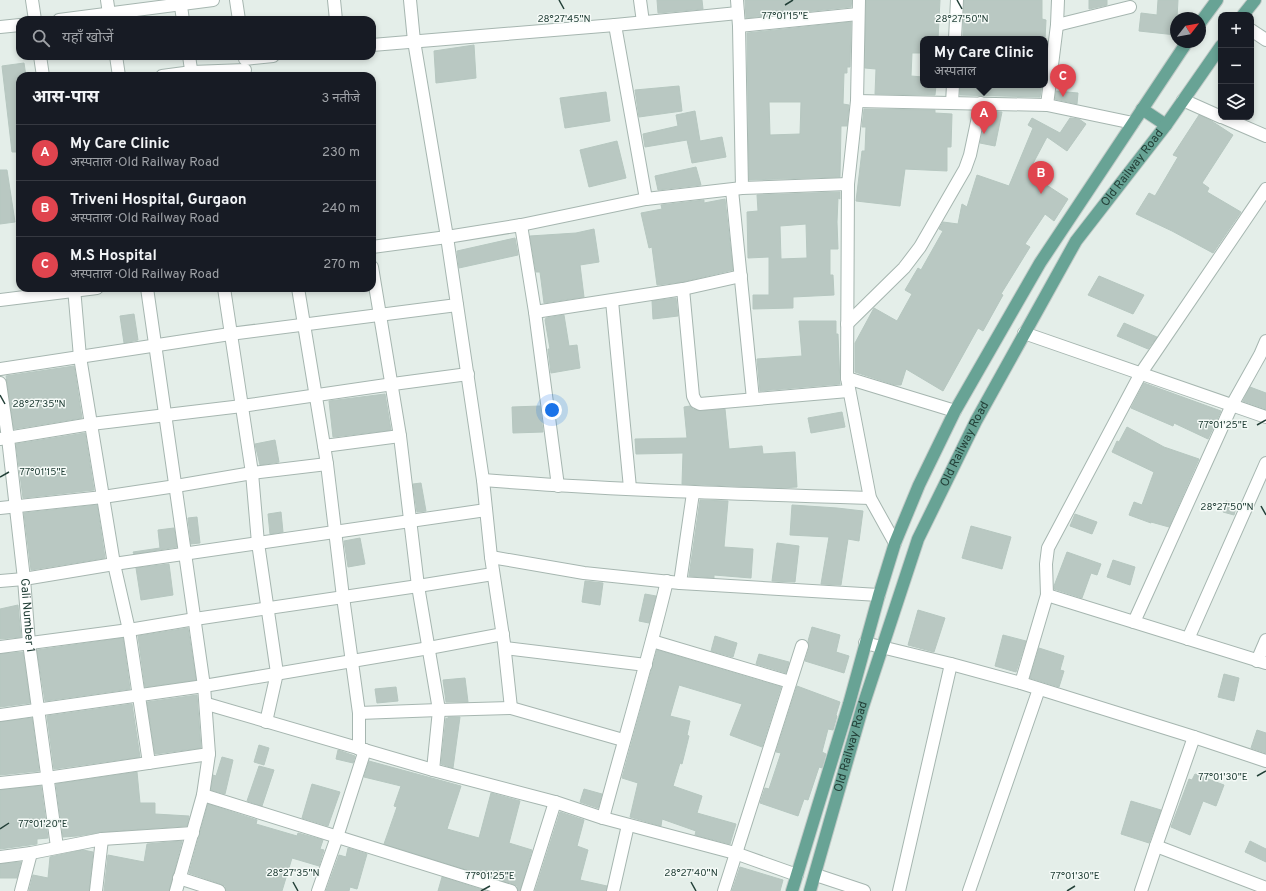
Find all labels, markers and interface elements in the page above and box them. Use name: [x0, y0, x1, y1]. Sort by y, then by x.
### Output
text: 77°01'15"E: [761, 10, 809, 23]
north arrow: [1170, 12, 1206, 48]
map controls: [1218, 12, 1254, 120]
button: +: [1218, 12, 1254, 48]
text: 28°27'45"N: [537, 13, 591, 26]
text: 28°27'50"N: [935, 13, 989, 26]
search box: [16, 16, 376, 60]
icon: search: [30, 27, 52, 49]
text: यहाँ खोजें: [62, 29, 113, 48]
popup: [920, 36, 1048, 88]
text: My Care Clinic: [934, 44, 1034, 63]
button: −: [1218, 48, 1254, 84]
text: अस्पताल: [934, 64, 976, 80]
pin: C: [1050, 64, 1076, 97]
button: layers: [1218, 84, 1254, 120]
text: आस-पास: [32, 87, 99, 109]
text: 3 नतीजे: [321, 91, 360, 107]
pin: A: [971, 101, 997, 134]
street label: Old Railway Road: [1098, 126, 1168, 210]
text: My Care Clinic: [70, 135, 170, 154]
text: A: [40, 145, 50, 161]
text: 230 m: [322, 145, 360, 161]
text: अस्पताल · Old Railway Road: [70, 155, 219, 171]
pin: B: [1028, 161, 1054, 194]
text: Triveni Hospital, Gurgaon: [70, 191, 247, 210]
text: B: [41, 201, 49, 217]
text: 240 m: [322, 201, 360, 217]
text: अस्पताल · Old Railway Road: [70, 211, 219, 227]
text: M.S Hospital: [70, 247, 157, 266]
text: C: [41, 257, 49, 273]
text: 270 m: [323, 257, 360, 273]
text: अस्पताल · Old Railway Road: [70, 267, 219, 283]
text: 28°27'35"N: [12, 398, 66, 411]
street label: Old Railway Road: [937, 399, 993, 490]
your location: [542, 400, 562, 420]
text: 77°01'25"E: [1198, 419, 1248, 432]
text: 77°01'15"E: [19, 466, 67, 479]
text: 28°27'50"N: [1200, 501, 1254, 514]
street label: Gali Number 1: [16, 578, 38, 654]
street label: Old Railway Road: [831, 699, 872, 794]
text: 77°01'30"E: [1198, 771, 1248, 784]
text: 77°01'20"E: [18, 818, 68, 831]
text: 28°27'35"N: [266, 867, 320, 880]
text: 28°27'40"N: [664, 867, 718, 880]
text: 77°01'25"E: [465, 870, 515, 883]
text: 77°01'30"E: [1050, 870, 1100, 883]

